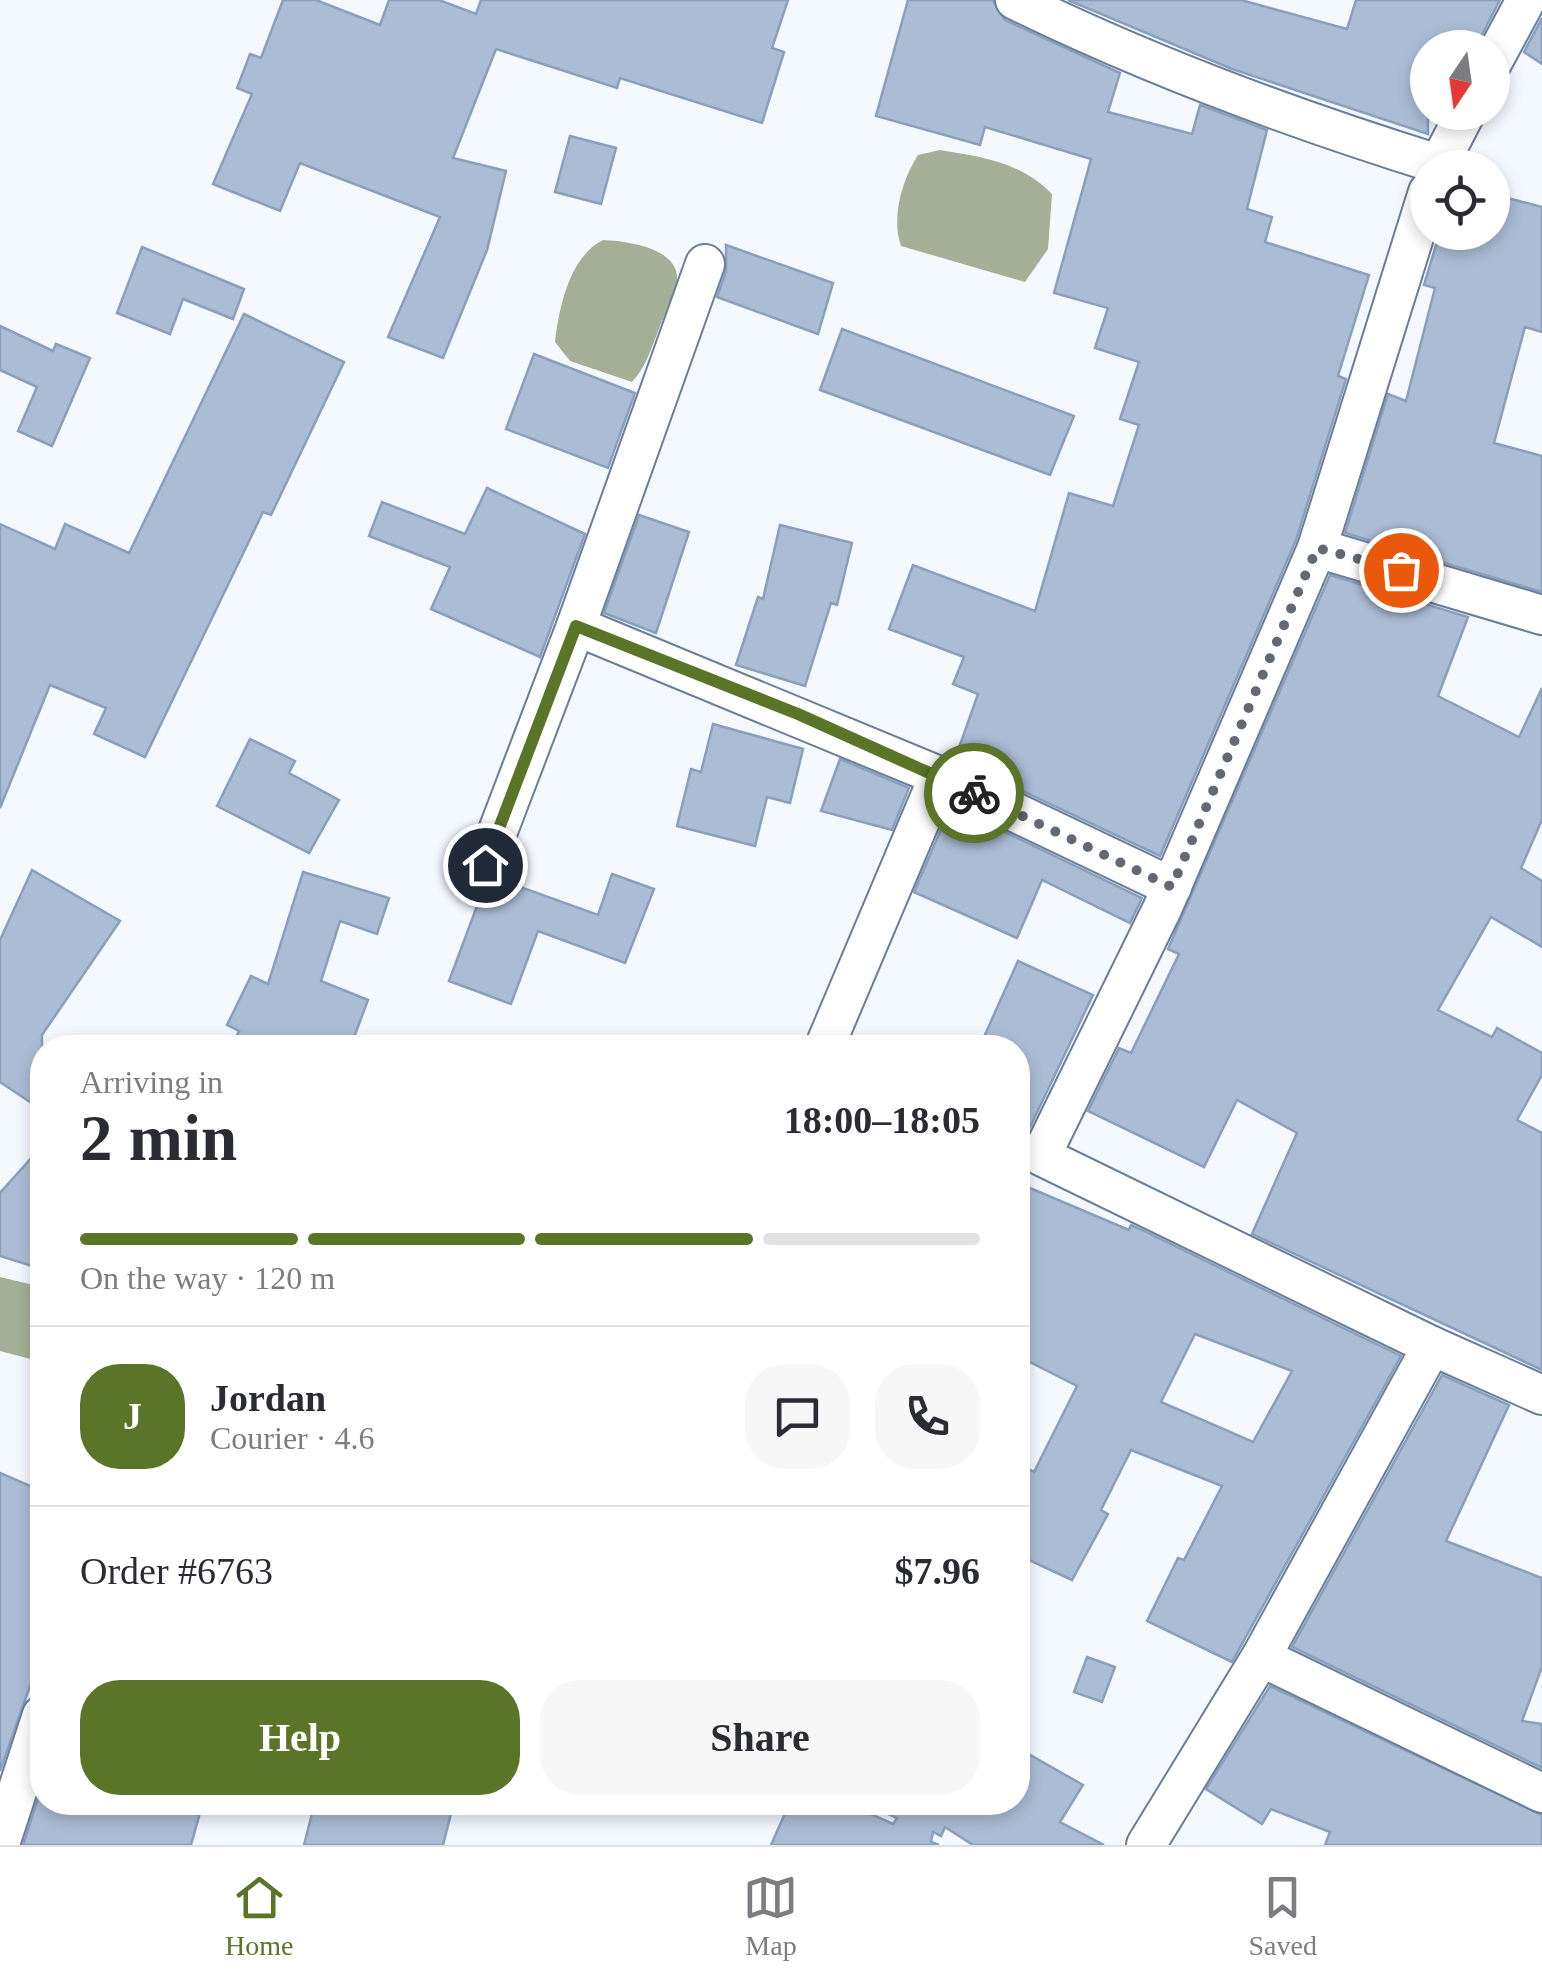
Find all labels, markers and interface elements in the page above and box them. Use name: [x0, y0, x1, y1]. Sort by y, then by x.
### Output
north arrow: [1410, 30, 1510, 130]
map controls: [1410, 30, 1510, 250]
button: locate: [1410, 150, 1510, 250]
pin: [1359, 528, 1444, 613]
icon: bag: [1374, 543, 1429, 598]
courier: [924, 743, 1024, 843]
icon: bike: [947, 766, 1002, 821]
pin: [443, 823, 528, 908]
icon: home: [458, 838, 513, 893]
text: Arriving in: [80, 1064, 223, 1100]
text: 18:00–18:05: [784, 1099, 980, 1141]
text: 2 min: [80, 1102, 237, 1174]
text: On the way · 120 m: [80, 1260, 335, 1296]
button: chat: [745, 1364, 850, 1469]
button: phone: [875, 1364, 980, 1469]
text: Jordan: [210, 1377, 326, 1419]
text: J: [123, 1395, 142, 1437]
text: Courier · 4.6: [210, 1420, 374, 1456]
text: Order #6763: [80, 1550, 273, 1592]
text: $7.96: [895, 1550, 980, 1592]
button: Help: [80, 1680, 520, 1795]
button: Share: [540, 1680, 980, 1795]
tab: Home: [225, 1870, 293, 1962]
tab: Map: [743, 1870, 798, 1962]
tab: Saved: [1249, 1870, 1317, 1962]

